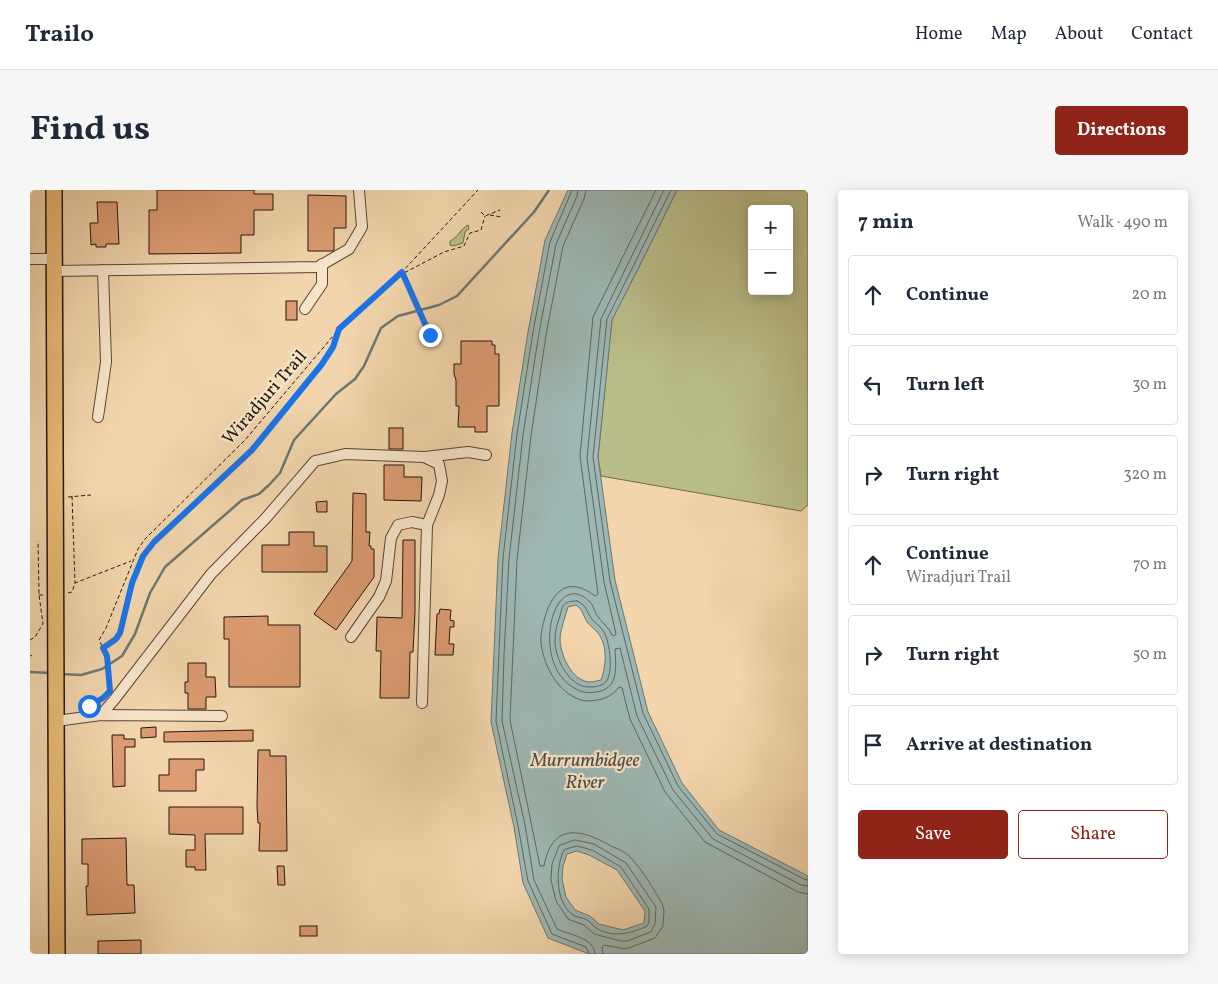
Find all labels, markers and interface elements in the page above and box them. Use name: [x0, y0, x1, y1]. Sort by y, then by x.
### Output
text: Trailo: [25, 18, 94, 52]
text: Home: [915, 22, 963, 47]
text: Map: [991, 22, 1027, 47]
text: About: [1055, 22, 1103, 47]
text: Contact: [1131, 22, 1193, 47]
text: Find us: [30, 106, 150, 154]
button: Directions: [1055, 106, 1188, 155]
map controls: [748, 205, 793, 295]
button: +: [748, 205, 793, 250]
text: 7 min: [858, 208, 914, 237]
text: Walk · 490 m: [1077, 212, 1168, 234]
button: −: [748, 250, 793, 295]
icon: ahead: [859, 281, 887, 309]
text: Continue: [906, 282, 989, 308]
text: 20 m: [1132, 284, 1167, 306]
route end: [419, 324, 442, 347]
street label: Wiradjuri Trail: [217, 345, 313, 451]
icon: left: [859, 371, 887, 399]
text: Turn left: [906, 372, 985, 398]
text: 30 m: [1132, 374, 1167, 396]
icon: right: [859, 461, 887, 489]
text: Turn right: [906, 462, 999, 488]
text: 320 m: [1123, 464, 1167, 486]
text: Continue: [906, 541, 989, 567]
icon: ahead: [859, 551, 887, 579]
text: 70 m: [1133, 554, 1167, 576]
text: Wiradjuri Trail: [906, 567, 1011, 589]
icon: right: [859, 641, 887, 669]
text: Turn right: [906, 642, 999, 668]
text: 50 m: [1133, 644, 1167, 666]
route start: [78, 695, 101, 718]
icon: arrive: [859, 731, 887, 759]
text: Arrive at destination: [906, 732, 1092, 758]
water label: Murrumbidgee River: [529, 748, 640, 796]
button: Save: [858, 810, 1008, 859]
button: Share: [1018, 810, 1168, 859]

